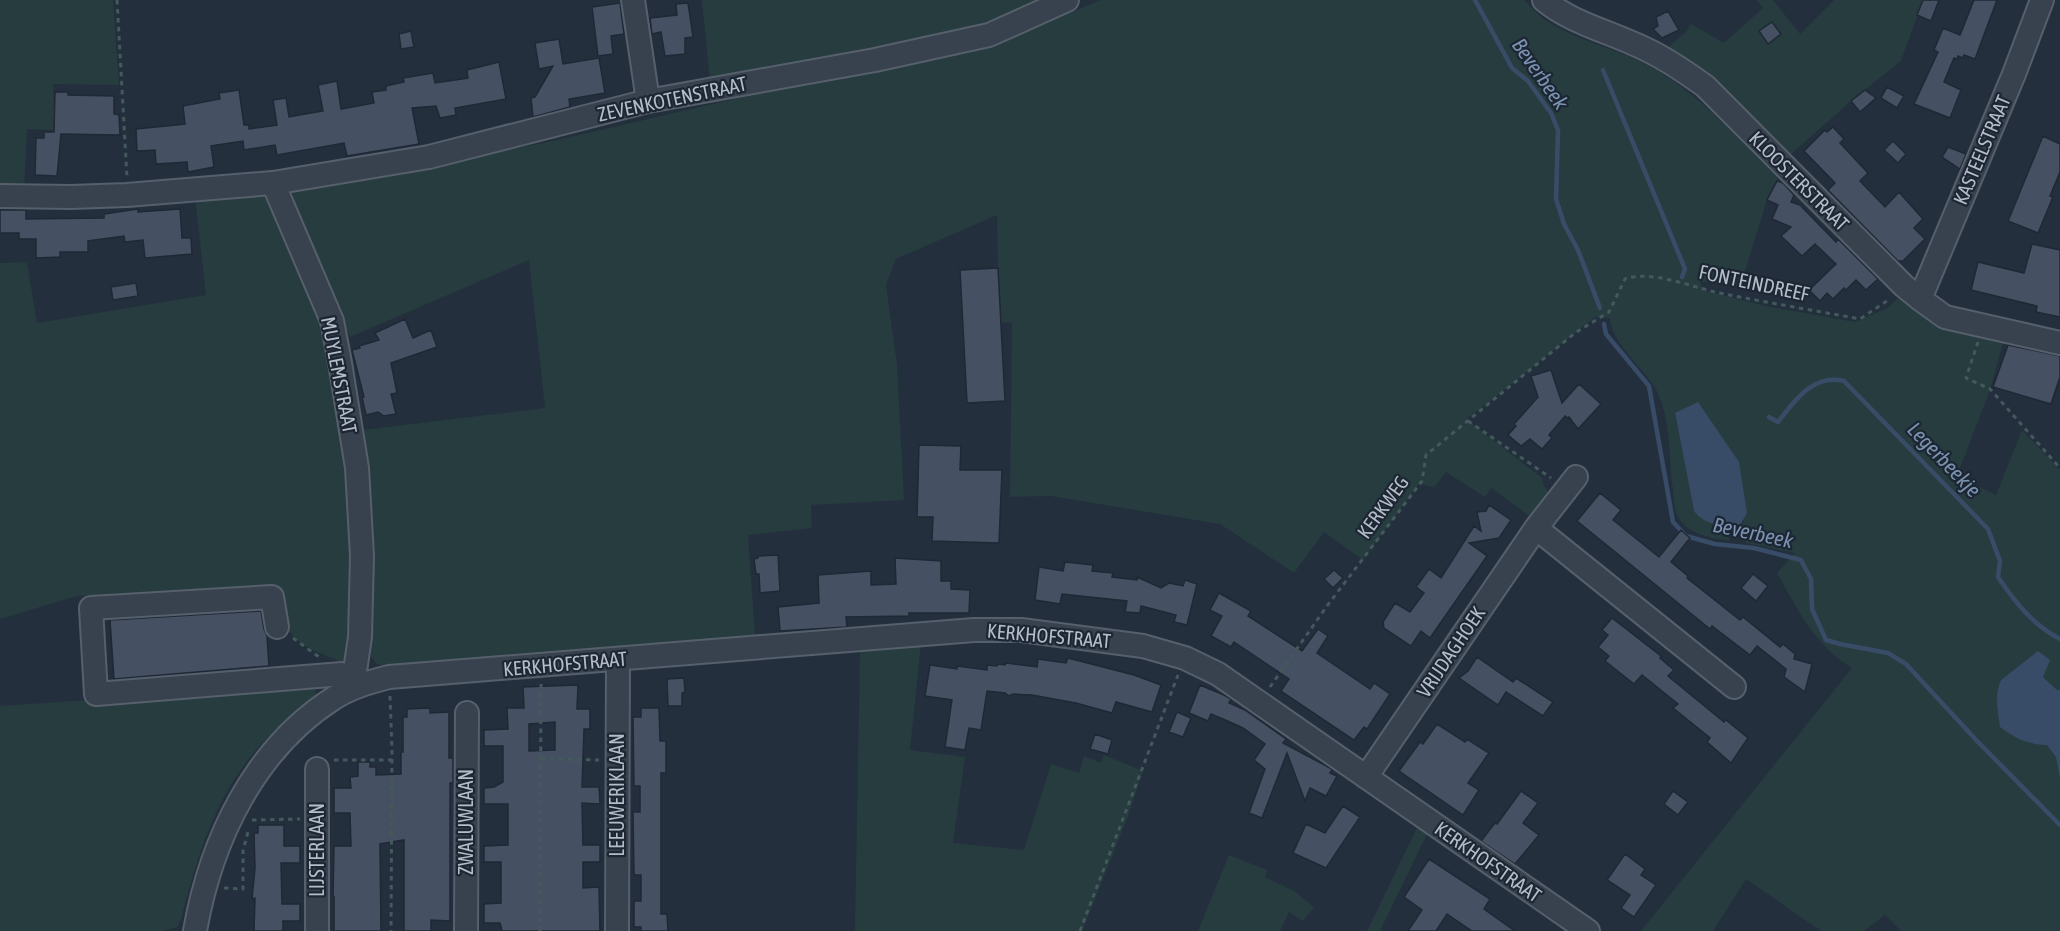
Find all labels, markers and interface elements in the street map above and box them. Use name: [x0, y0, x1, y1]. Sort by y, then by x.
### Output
water label: Beverbeek: [1508, 33, 1574, 114]
street label: ZEVENKOTENSTRAAT: [595, 71, 749, 126]
street label: KASTEELSTRAAT: [1948, 92, 2015, 208]
street label: KLOOSTERSTRAAT: [1745, 126, 1854, 235]
street label: FONTEINDREEF: [1697, 260, 1811, 305]
street label: MUYLEMSTRAAT: [317, 315, 362, 435]
water label: Legerbeekje: [1903, 417, 1986, 502]
street label: KERKWEG: [1352, 471, 1413, 542]
water label: Beverbeek: [1711, 512, 1796, 552]
street label: VRIJDAGHOEK: [1412, 602, 1489, 701]
street label: KERKHOFSTRAAT: [986, 619, 1112, 652]
street label: KERKHOFSTRAAT: [502, 647, 628, 680]
street label: LEEUWERIKLAAN: [605, 733, 628, 857]
street label: ZWALUWLAAN: [454, 769, 477, 875]
street label: LIJSTERLAAN: [305, 803, 328, 897]
street label: KERKHOFSTRAAT: [1431, 817, 1546, 907]

